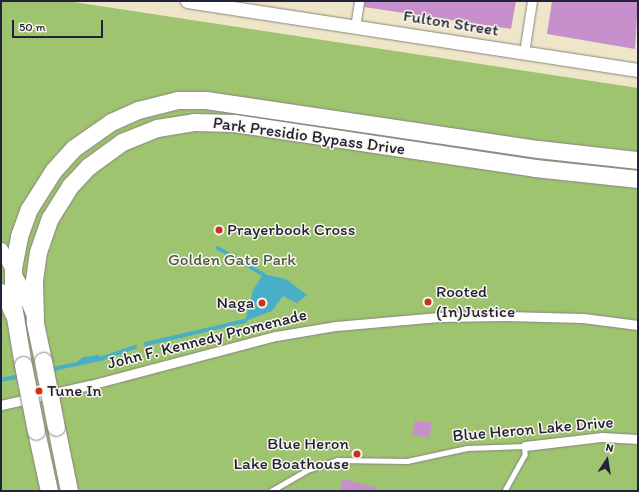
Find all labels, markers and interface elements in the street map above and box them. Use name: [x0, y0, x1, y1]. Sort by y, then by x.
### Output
street label: Fulton Street: [402, 5, 500, 41]
scale bar: [14, 12, 105, 38]
text: 50 m: [19, 20, 45, 34]
street label: Park Presidio Bypass Drive: [212, 112, 406, 160]
place label: Prayerbook Cross: [227, 220, 355, 240]
marker: Prayerbook Cross: [214, 225, 224, 235]
park label: Golden Gate Park: [168, 250, 296, 270]
place label: Rooted (In)Justice: [436, 282, 515, 322]
place label: Naga: [217, 293, 254, 313]
marker: Rooted (In)Justice: [423, 297, 433, 307]
marker: Naga: [257, 298, 267, 308]
street label: John F. Kennedy Promenade: [105, 304, 309, 374]
place label: Tune In: [47, 381, 102, 401]
marker: Tune In: [34, 386, 44, 396]
street label: Blue Heron Lake Drive: [452, 412, 614, 446]
place label: Blue Heron Lake Boathouse: [234, 434, 349, 474]
north arrow: [587, 440, 627, 480]
text: N: [605, 441, 615, 455]
marker: Blue Heron Lake Boathouse: [352, 449, 362, 459]

